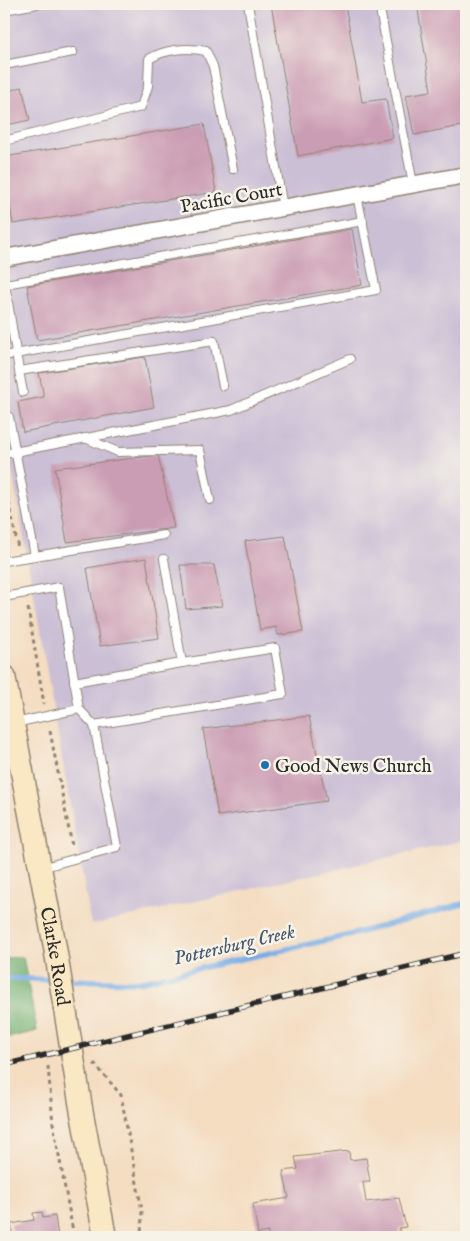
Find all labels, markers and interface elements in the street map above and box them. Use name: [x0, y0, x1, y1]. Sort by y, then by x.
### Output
street label: Pacific Court: [179, 178, 285, 220]
place label: Good News Church: [275, 755, 432, 779]
marker: Good News Church: [259, 759, 271, 771]
street label: Clarke Road: [34, 905, 74, 1008]
water label: Pottersburg Creek: [171, 919, 298, 973]

